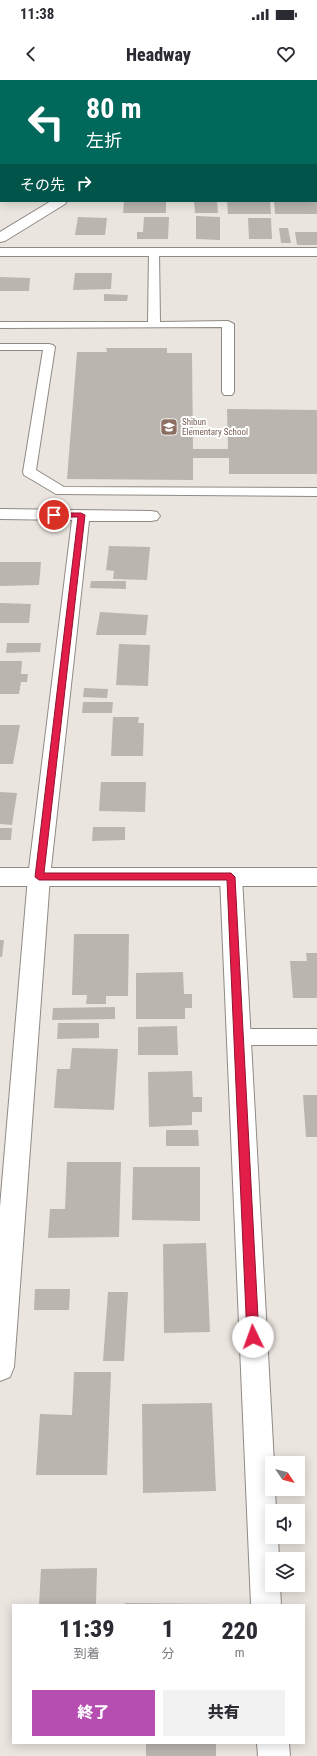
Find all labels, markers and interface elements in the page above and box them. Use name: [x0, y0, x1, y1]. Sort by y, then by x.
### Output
text: 11:38: [20, 5, 54, 23]
icon: back: [20, 43, 42, 65]
icon: heart: [275, 43, 297, 65]
text: Headway: [126, 44, 191, 65]
text: 80 m: [86, 92, 142, 125]
icon: left: [20, 96, 72, 148]
text: 左折: [86, 130, 122, 151]
icon: right: [73, 172, 95, 194]
text: その先: [20, 176, 65, 194]
school or university icon: Shibun Elementary School: [159, 417, 179, 437]
place label: Shibun Elementary School: [182, 417, 248, 437]
pin: [37, 498, 71, 532]
icon: arrive: [43, 504, 65, 526]
position arrow: [232, 1316, 274, 1358]
north arrow: [265, 1456, 305, 1496]
map controls: [265, 1456, 305, 1592]
button: sound: [265, 1504, 305, 1544]
button: layers: [265, 1552, 305, 1592]
text: 11:39: [59, 1615, 115, 1643]
text: 1: [162, 1615, 174, 1643]
text: 220: [221, 1617, 258, 1645]
text: m: [235, 1645, 245, 1660]
text: 到着: [74, 1646, 100, 1661]
text: 分: [161, 1646, 174, 1661]
button: 終了: [32, 1690, 155, 1736]
button: 共有: [163, 1690, 285, 1736]

